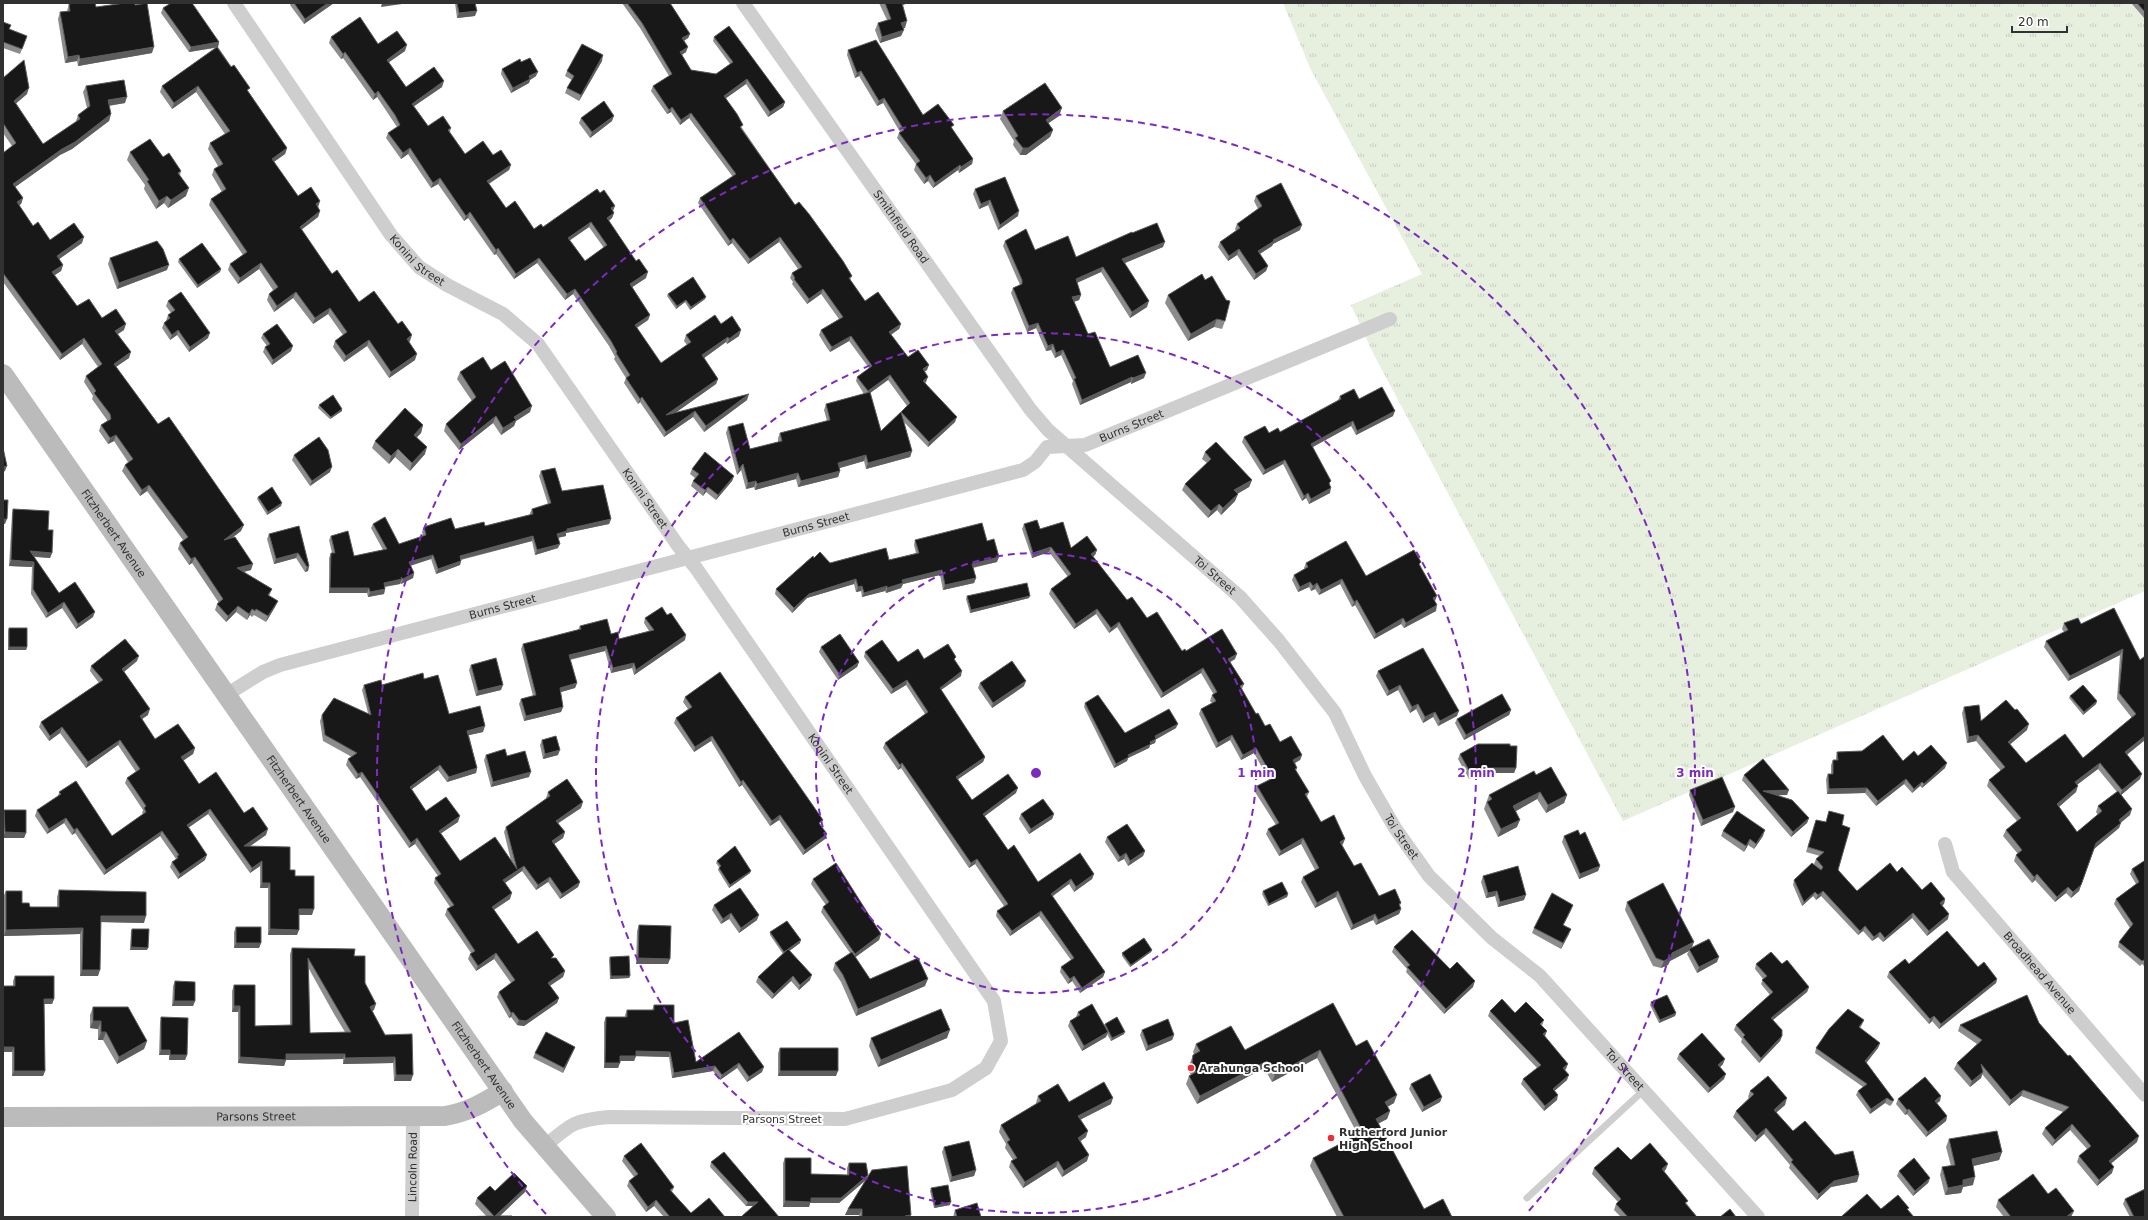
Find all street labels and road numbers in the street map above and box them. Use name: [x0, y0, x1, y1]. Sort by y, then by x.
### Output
street label: Smithfield Road: [871, 187, 932, 266]
street label: Konini Street: [387, 232, 448, 289]
street label: Burns Street: [1097, 406, 1166, 445]
street label: Konini Street: [620, 466, 671, 532]
street label: Fitzherbert Avenue: [79, 487, 149, 580]
street label: Burns Street: [781, 509, 851, 539]
street label: Toi Street: [1190, 553, 1239, 597]
street label: Burns Street: [468, 591, 538, 622]
street label: Konini Street: [805, 731, 856, 797]
street label: Fitzherbert Avenue: [264, 753, 334, 846]
street label: Toi Street: [1381, 811, 1422, 862]
street label: Broadhead Avenue: [2001, 929, 2079, 1017]
street label: Fitzherbert Avenue: [449, 1019, 519, 1112]
street label: Toi Street: [1602, 1046, 1647, 1094]
street label: Parsons Street: [216, 1110, 296, 1123]
street label: Parsons Street: [742, 1113, 822, 1126]
street label: Lincoln Road: [406, 1132, 419, 1202]

